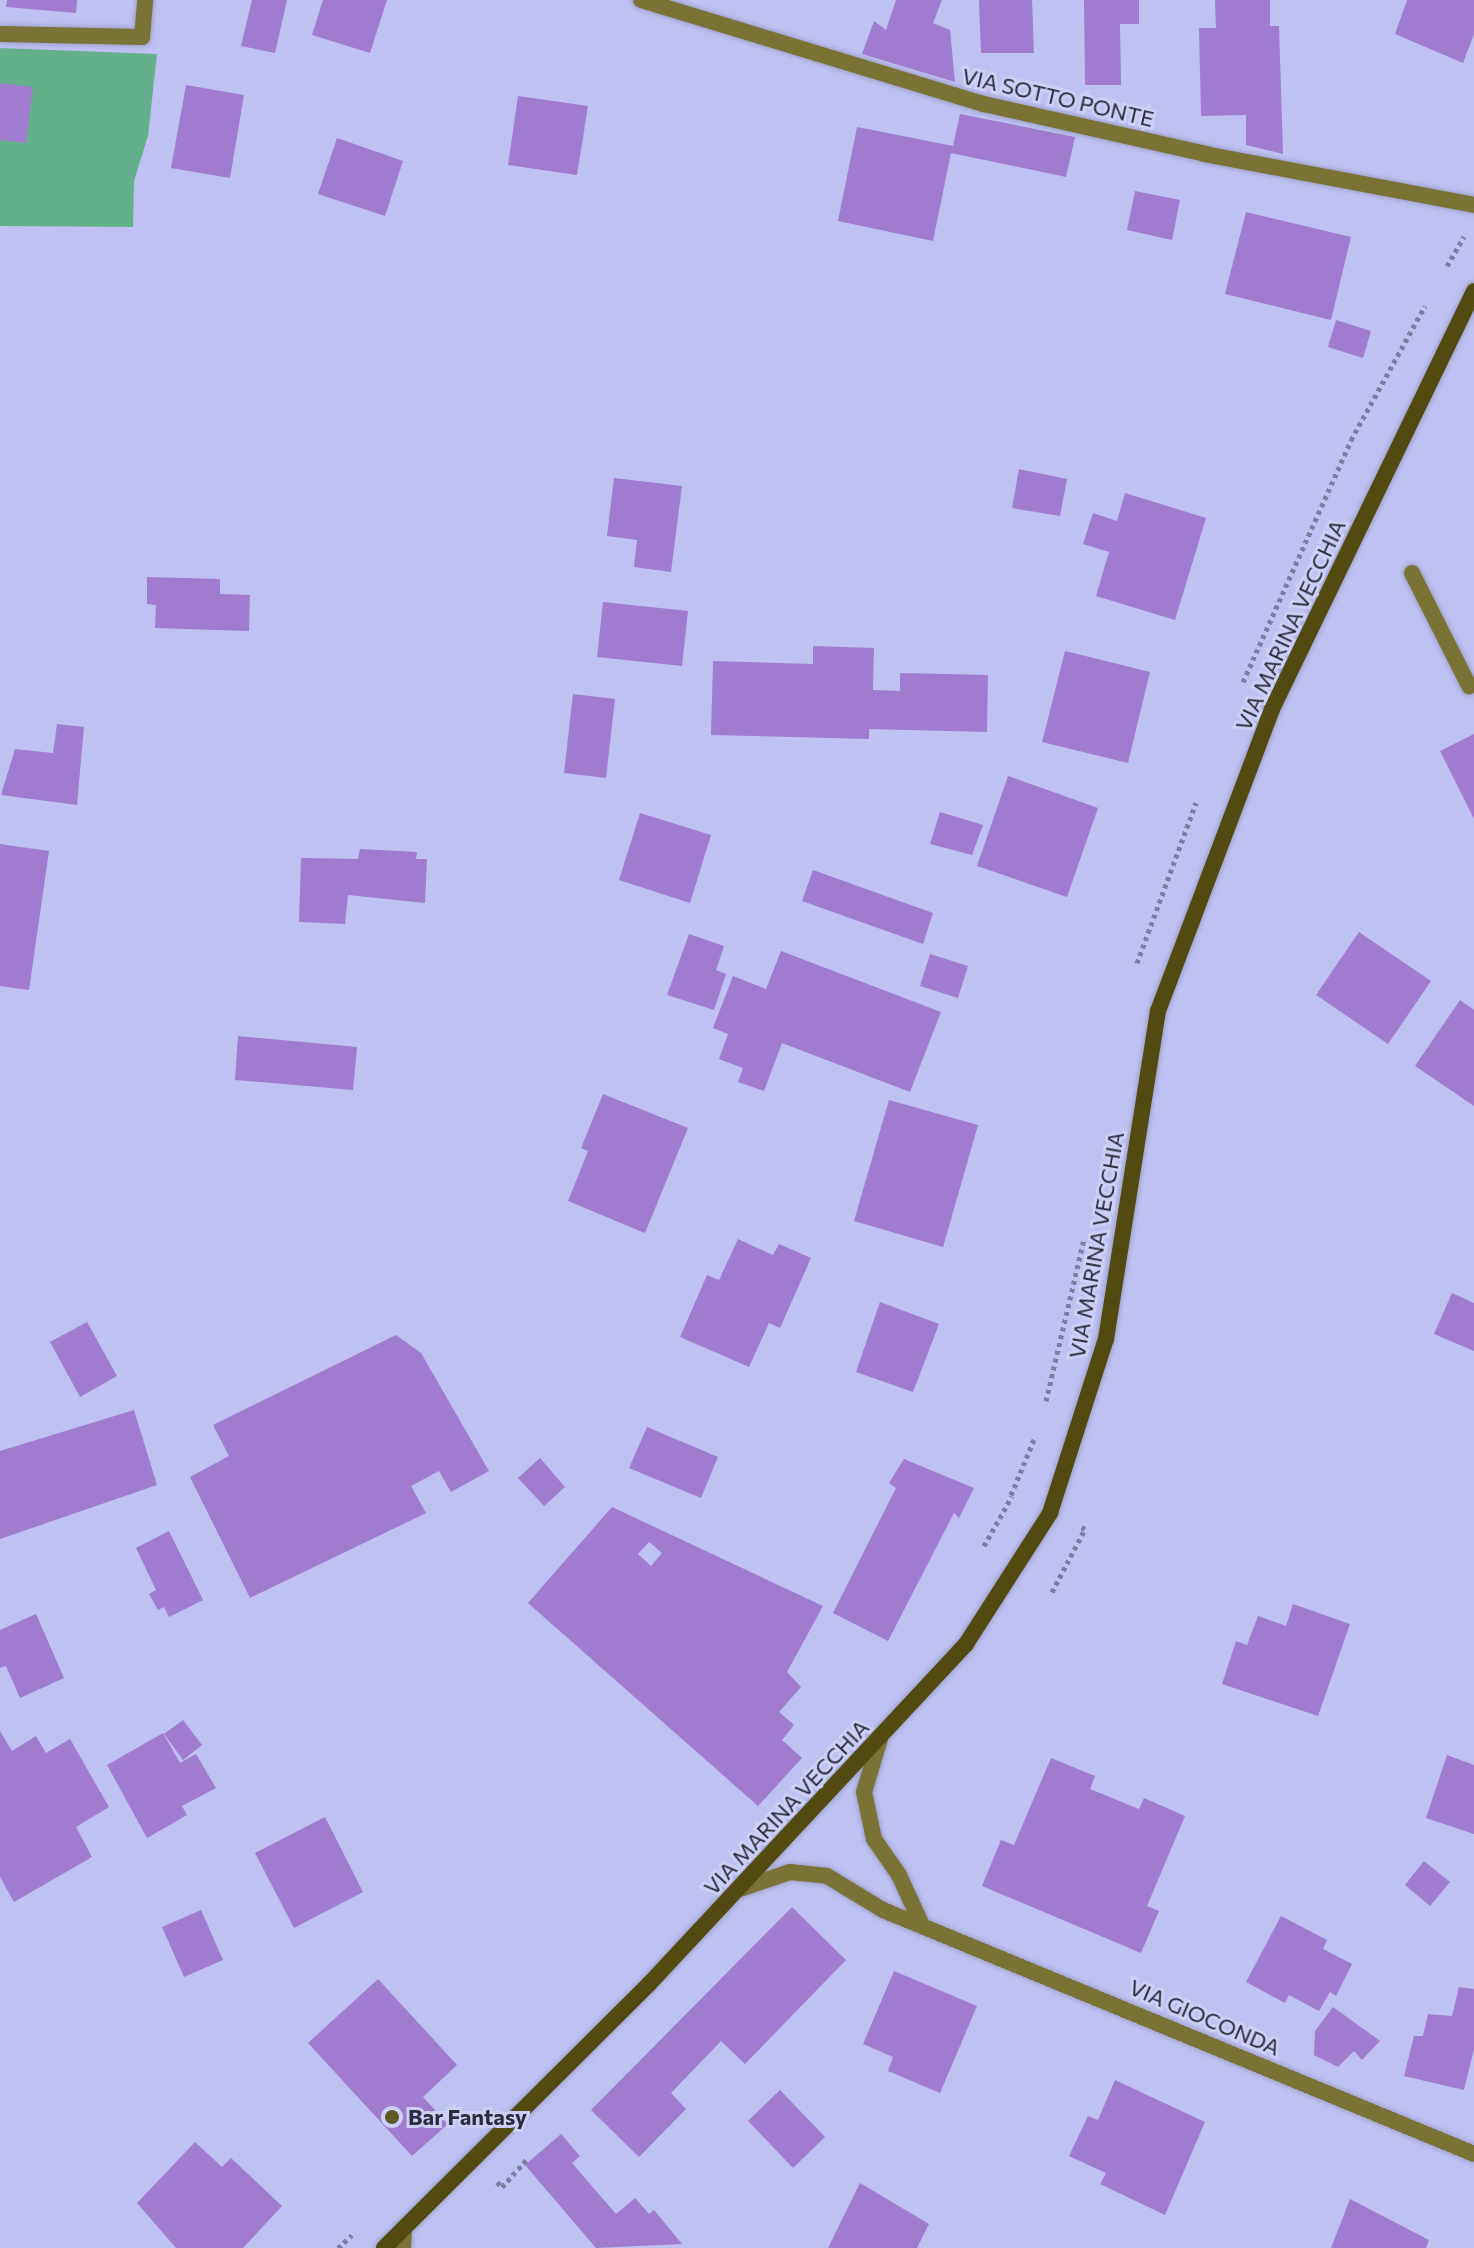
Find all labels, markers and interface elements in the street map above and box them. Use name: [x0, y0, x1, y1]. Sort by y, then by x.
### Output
street label: VIA SOTTO PONTE: [960, 62, 1156, 132]
street label: VIA MARINA VECCHIA: [1229, 515, 1351, 735]
street label: VIA MARINA VECCHIA: [1063, 1130, 1129, 1360]
street label: VIA MARINA VECCHIA: [698, 1714, 874, 1900]
street label: VIA GIOCONDA: [1126, 1973, 1284, 2061]
place label: Bar Fantasy: [408, 2104, 527, 2130]
marker: Bar Fantasy: [383, 2108, 401, 2126]

